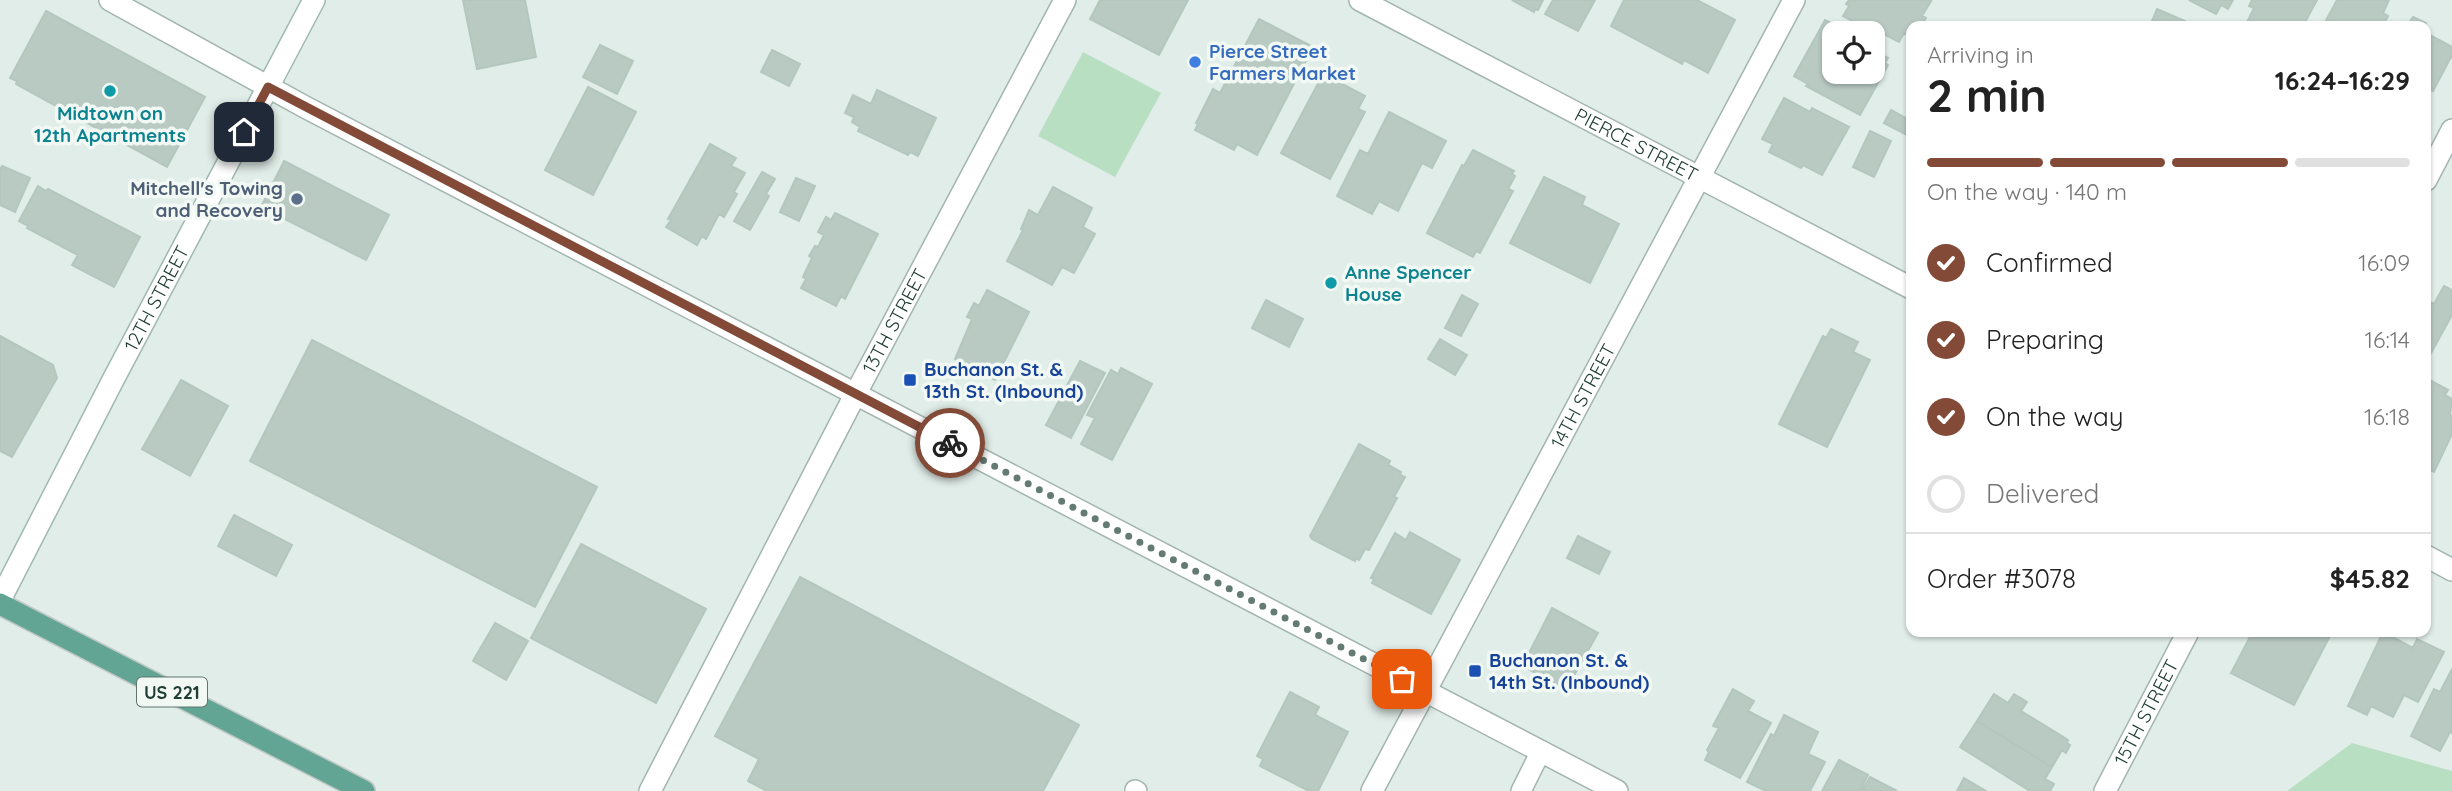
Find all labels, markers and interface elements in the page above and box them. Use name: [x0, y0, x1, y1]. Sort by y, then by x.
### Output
map controls: [1822, 21, 1885, 84]
button: locate: [1822, 21, 1885, 84]
place label: Pierce Street Farmers Market: [1209, 39, 1356, 85]
text: Arriving in: [1927, 40, 2034, 69]
marker: Pierce Street Farmers Market: [1187, 54, 1203, 70]
text: 16:24–16:29: [2275, 64, 2410, 97]
text: 2 min: [1927, 66, 2047, 124]
marker: Midtown on 12th Apartments: [102, 83, 118, 99]
place label: Midtown on 12th Apartments: [34, 101, 186, 147]
pin: [214, 102, 274, 162]
street label: PIERCE STREET: [1571, 102, 1702, 187]
icon: home: [225, 113, 263, 151]
place label: Mitchell's Towing and Recovery: [130, 176, 283, 222]
text: On the way · 140 m: [1927, 177, 2127, 206]
marker: Mitchell's Towing and Recovery: [289, 191, 305, 207]
street label: 12TH STREET: [119, 241, 194, 355]
icon: check: [1927, 244, 1965, 282]
text: Confirmed: [1986, 246, 2113, 279]
text: 16:09: [2358, 248, 2410, 277]
place label: Anne Spencer House: [1345, 260, 1471, 306]
street label: 13TH STREET: [857, 264, 932, 377]
marker: Anne Spencer House: [1323, 275, 1339, 291]
icon: check: [1927, 321, 1965, 359]
text: Preparing: [1986, 323, 2104, 356]
text: 16:14: [2365, 325, 2410, 354]
street label: 14TH STREET: [1545, 339, 1621, 452]
place label: Buchanon St. & 13th St. (Inbound): [924, 357, 1084, 403]
marker: Buchanon St. & 13th St. (Inbound): [902, 372, 918, 388]
icon: check: [1927, 398, 1965, 436]
text: On the way: [1986, 400, 2124, 433]
text: 16:18: [2364, 402, 2410, 431]
courier: [915, 408, 985, 478]
icon: bike: [931, 424, 969, 462]
text: Delivered: [1986, 477, 2099, 510]
text: Order #3078: [1927, 562, 2076, 595]
text: $45.82: [2330, 562, 2410, 595]
place label: Buchanon St. & 14th St. (Inbound): [1489, 648, 1649, 694]
pin: [1372, 649, 1432, 709]
street label: 15TH STREET: [2109, 655, 2184, 769]
icon: bag: [1383, 660, 1421, 698]
marker: Buchanon St. & 14th St. (Inbound): [1467, 663, 1483, 679]
road number: US 221: [137, 678, 207, 706]

